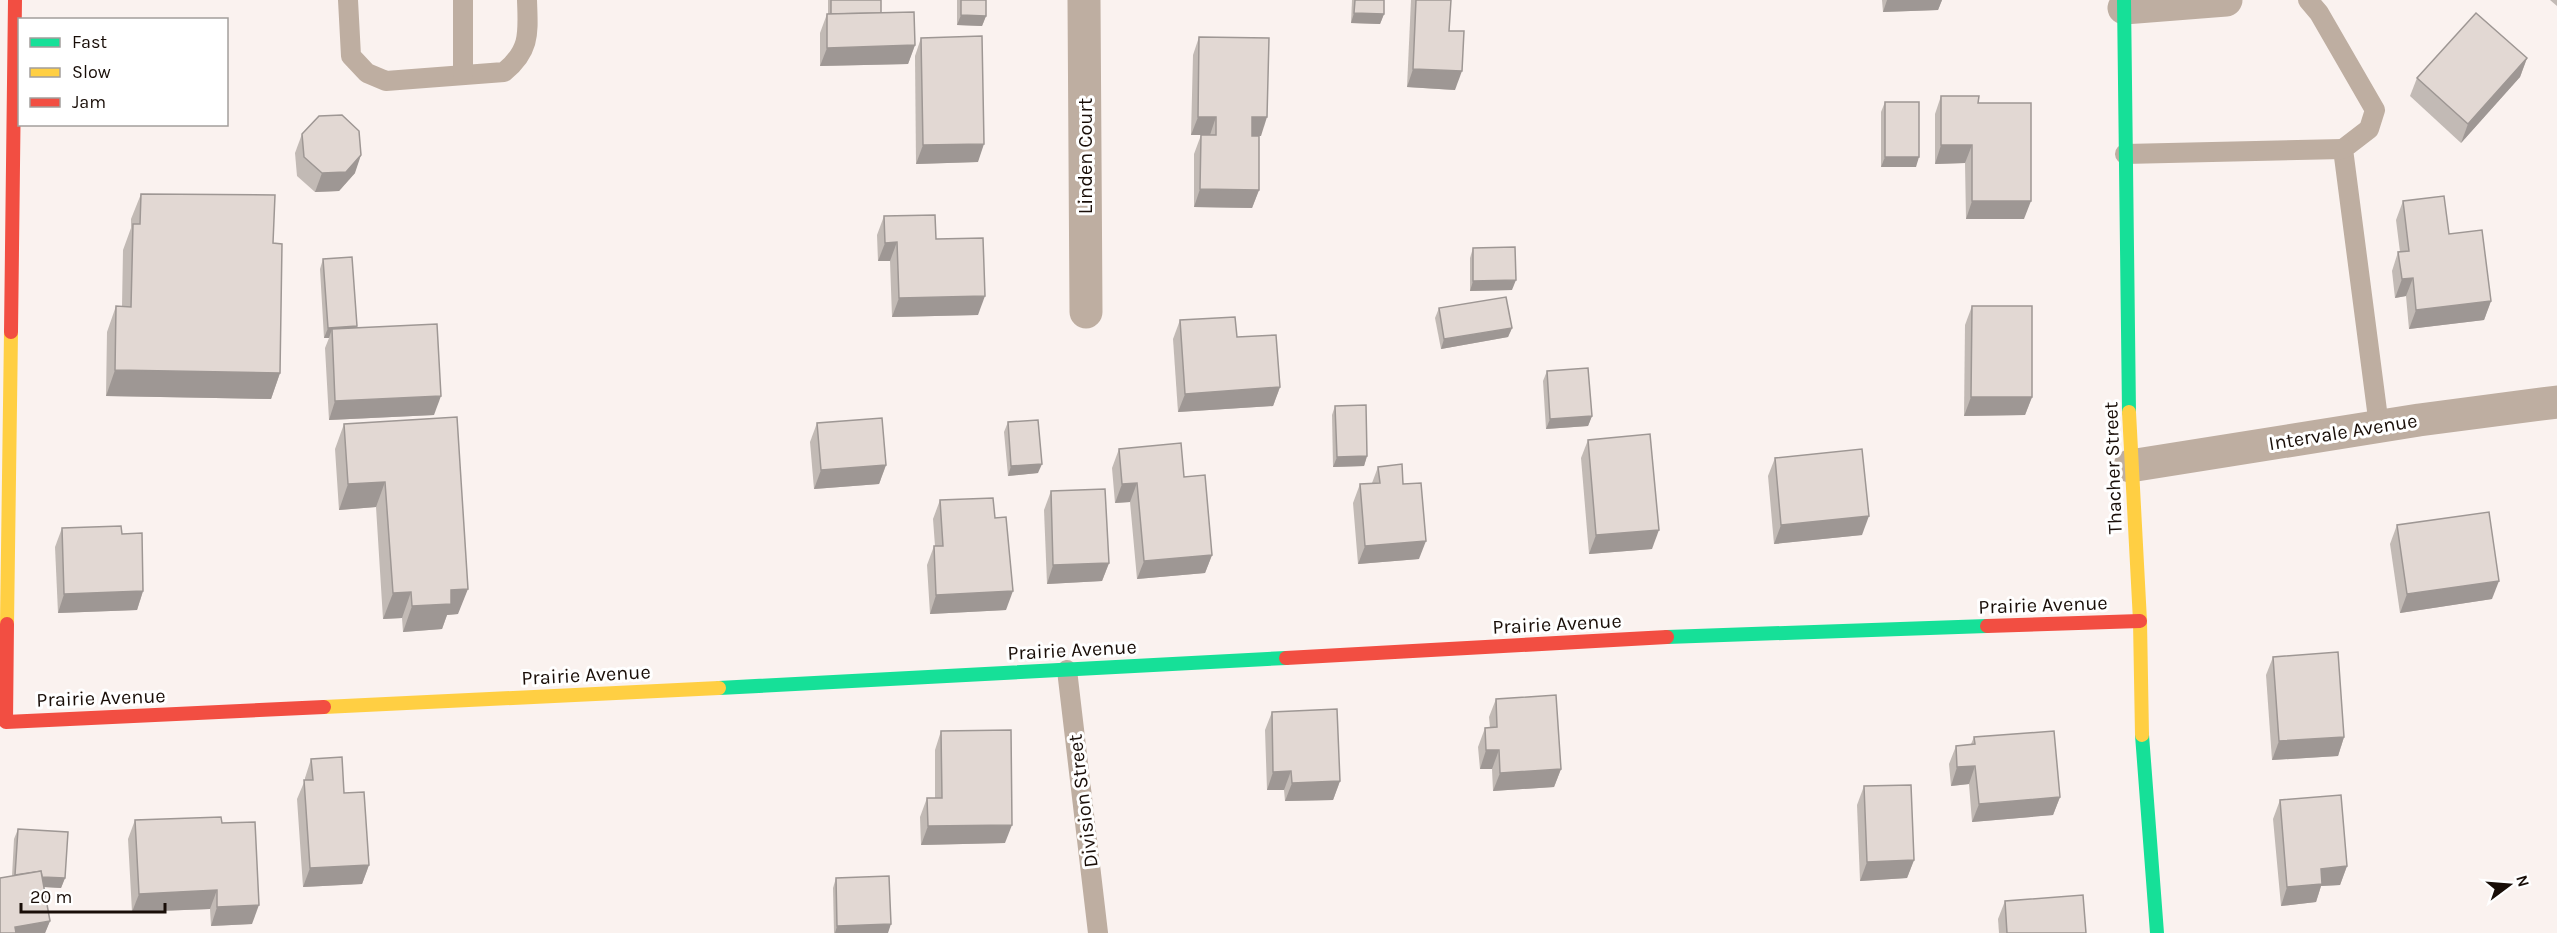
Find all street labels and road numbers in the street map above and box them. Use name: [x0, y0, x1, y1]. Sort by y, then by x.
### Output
street label: Linden Court: [1074, 97, 1097, 214]
street label: Thacher Street: [2099, 401, 2127, 535]
street label: Intervale Avenue: [2267, 409, 2419, 455]
street label: Prairie Avenue: [1978, 591, 2108, 619]
street label: Prairie Avenue: [1492, 609, 1622, 639]
street label: Prairie Avenue: [1007, 635, 1137, 665]
street label: Prairie Avenue: [521, 660, 651, 690]
street label: Prairie Avenue: [36, 684, 166, 712]
street label: Division Street: [1063, 732, 1103, 869]

